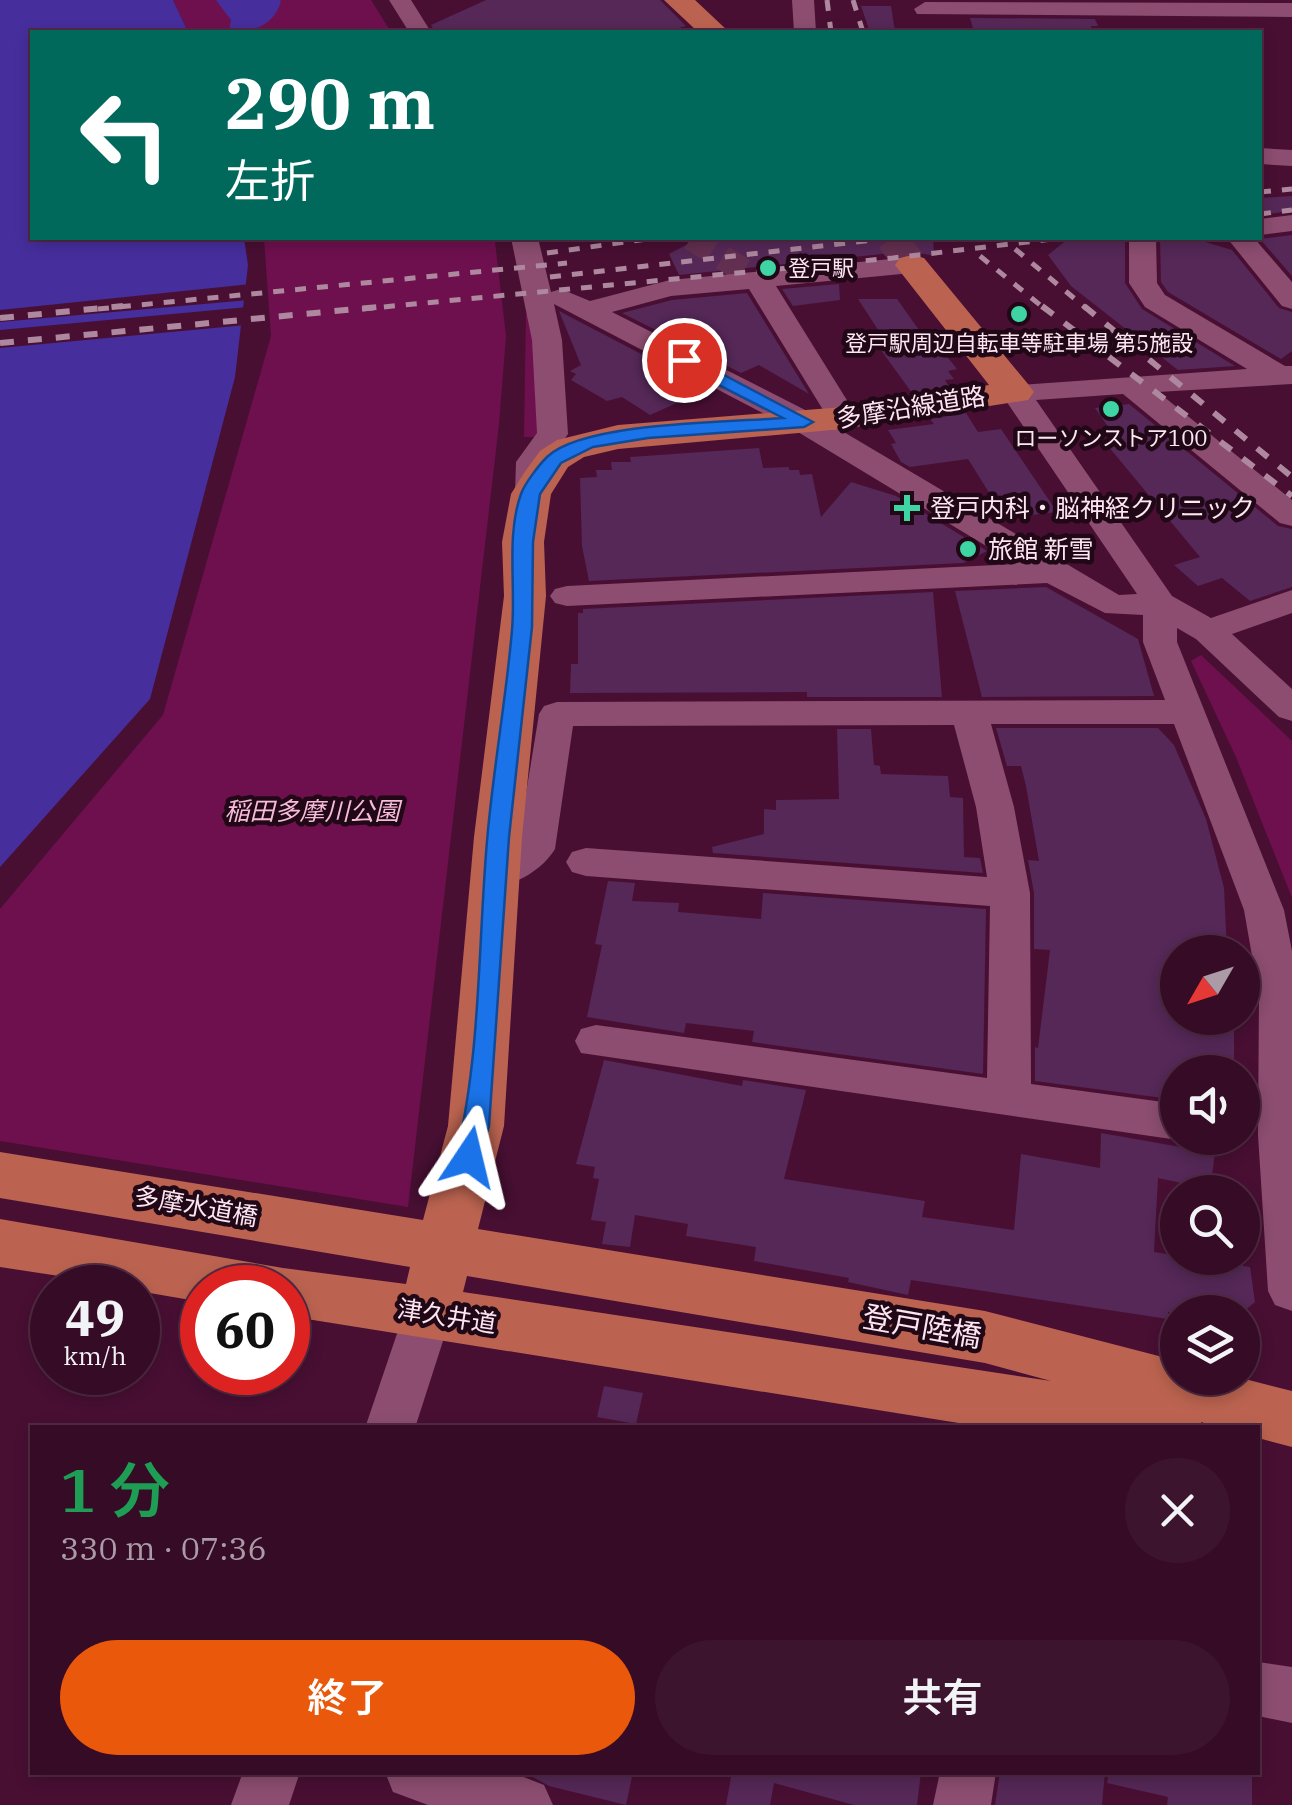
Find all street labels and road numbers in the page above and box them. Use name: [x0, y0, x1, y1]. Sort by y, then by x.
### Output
street label: 多摩沿線道路: [834, 378, 988, 435]
street label: 多摩水道橋: [132, 1178, 261, 1233]
street label: 津久井道: [395, 1291, 499, 1340]
street label: 登戸陸橋: [860, 1296, 985, 1355]

